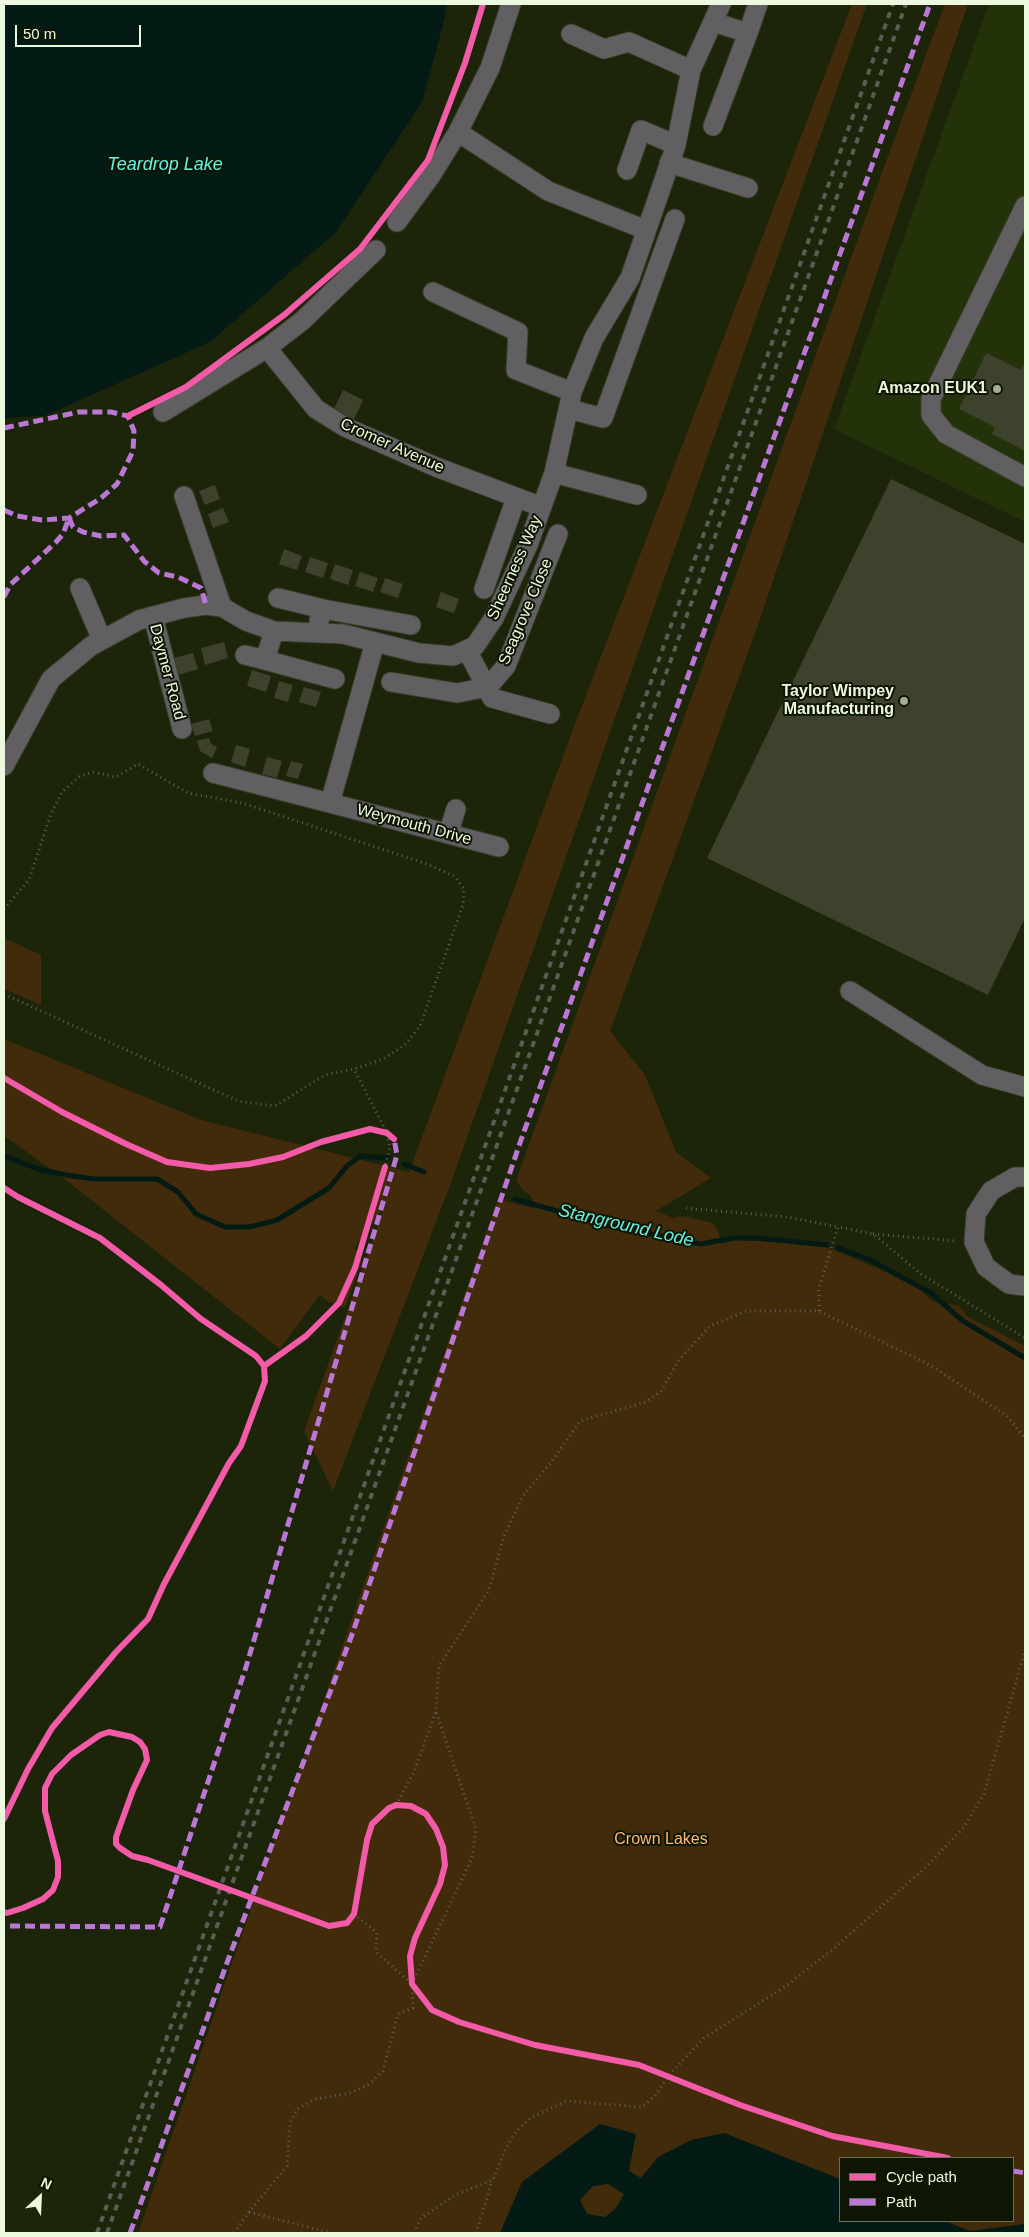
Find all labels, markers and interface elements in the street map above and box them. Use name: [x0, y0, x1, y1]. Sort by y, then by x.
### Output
scale bar: [18, 15, 144, 47]
text: 50 m: [23, 25, 56, 42]
water label: Teardrop Lake: [107, 154, 223, 176]
place label: Amazon EUK1: [878, 379, 987, 399]
marker: Amazon EUK1: [991, 383, 1003, 395]
street label: Cromer Avenue: [337, 415, 447, 477]
street label: Sheerness Way: [483, 513, 547, 623]
street label: Seagrove Close: [495, 556, 557, 668]
street label: Daymer Road: [145, 622, 189, 722]
place label: Taylor Wimpey Manufacturing: [782, 682, 894, 720]
marker: Taylor Wimpey Manufacturing: [898, 695, 910, 707]
street label: Weymouth Drive: [355, 800, 473, 850]
water label: Stanground Lode: [556, 1200, 696, 1252]
park label: Crown Lakes: [614, 1830, 708, 1850]
legend: [839, 2157, 1014, 2222]
text: Cycle path: [886, 2168, 957, 2185]
north arrow: [15, 2172, 65, 2222]
text: N: [38, 2174, 54, 2193]
text: Path: [886, 2193, 917, 2210]

